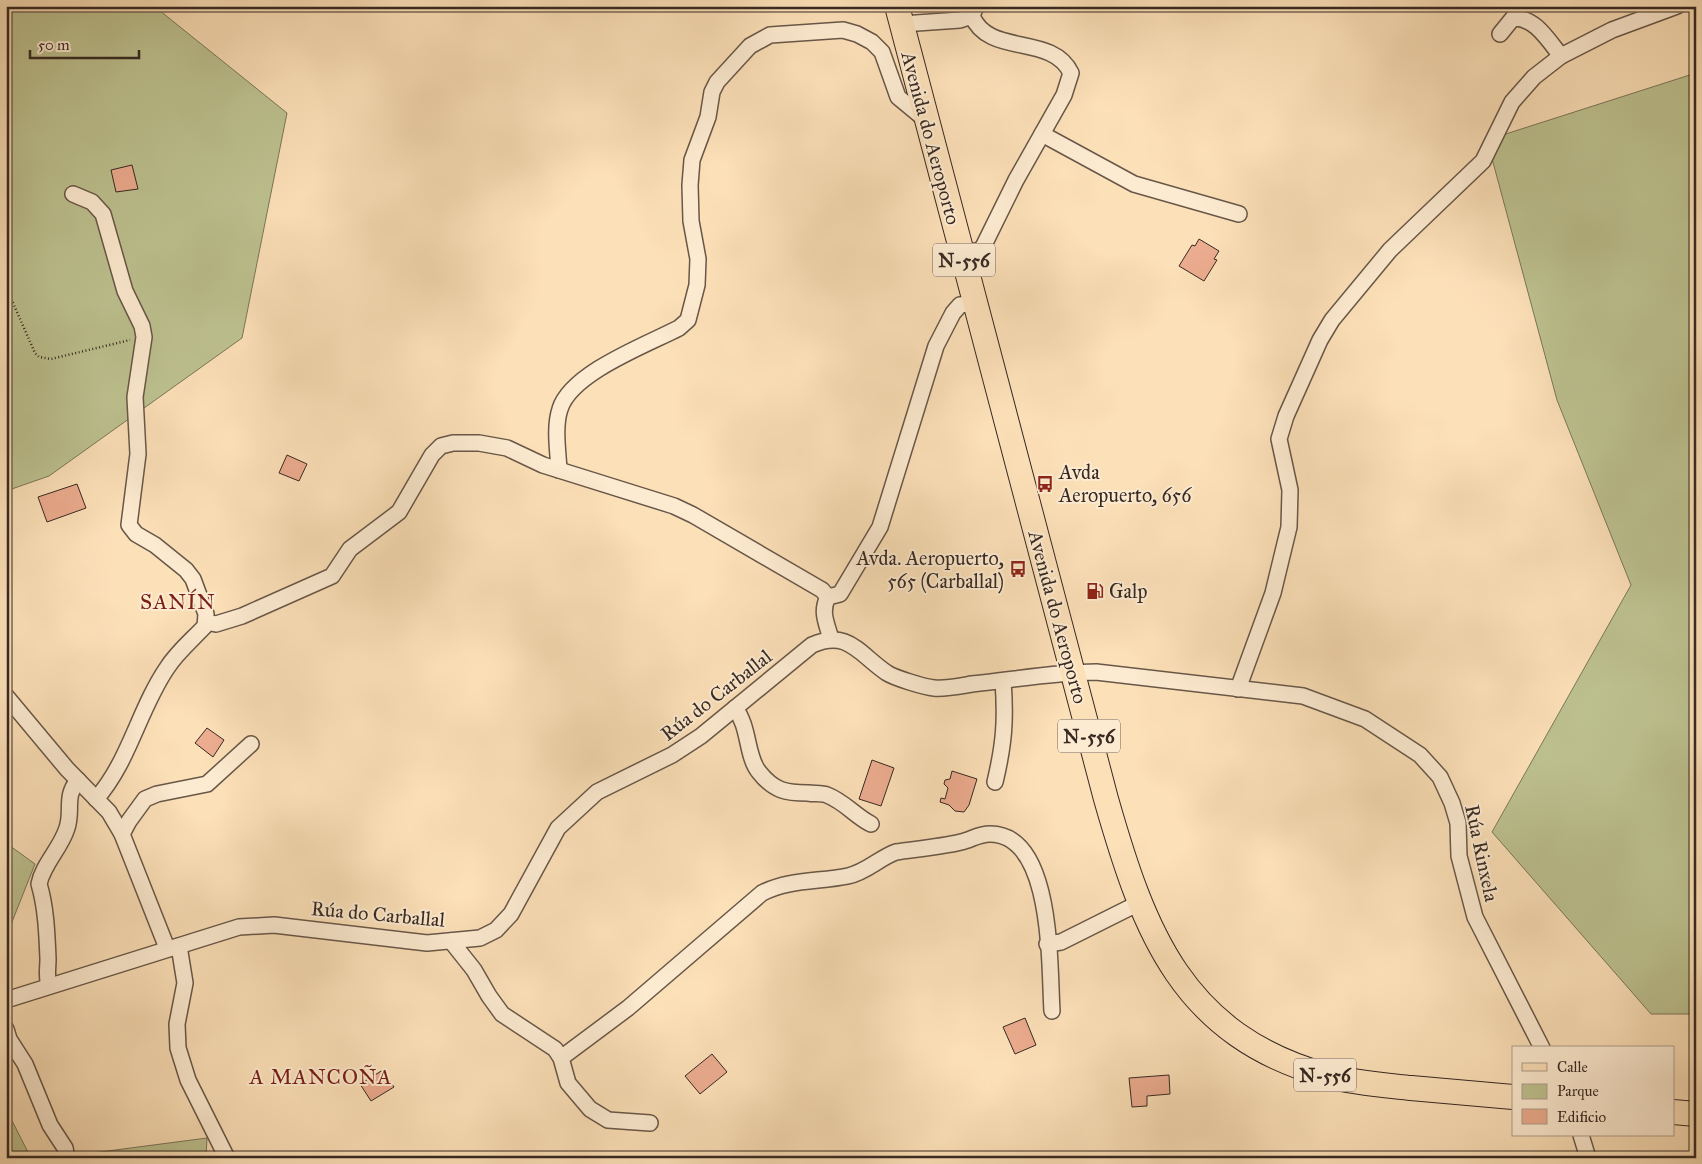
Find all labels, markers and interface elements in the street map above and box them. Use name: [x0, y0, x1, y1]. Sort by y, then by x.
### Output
scale bar: [30, 28, 139, 60]
text: 50 m: [38, 36, 70, 54]
street label: Avenida do Aeroporto: [896, 48, 966, 227]
road number: N-556: [933, 244, 995, 276]
place label: Avda Aeropuerto, 656: [1058, 460, 1192, 507]
bus stop icon: Avda Aeropuerto, 656: [1035, 474, 1055, 494]
street label: Avenida do Aeroporto: [1023, 527, 1093, 706]
place label: Avda. Aeropuerto, 565 (Carballal): [855, 546, 1004, 594]
bus stop icon: Avda. Aeropuerto, 565 (Carballal): [1008, 559, 1028, 579]
place label: Galp: [1109, 579, 1148, 603]
fuel station icon: Galp: [1085, 581, 1105, 601]
district label: SANÍN: [140, 588, 216, 615]
street label: Rúa do Carballal: [656, 644, 777, 746]
road number: N-556: [1058, 719, 1120, 752]
street label: Rúa Rinxela: [1460, 802, 1504, 904]
street label: Rúa do Carballal: [310, 896, 447, 932]
legend: [1512, 1046, 1674, 1136]
road number: N-556: [1294, 1058, 1356, 1092]
text: Calle: [1557, 1058, 1588, 1076]
district label: A MANCOÑA: [249, 1064, 392, 1090]
text: Parque: [1557, 1082, 1599, 1101]
text: Edificio: [1557, 1108, 1606, 1126]

